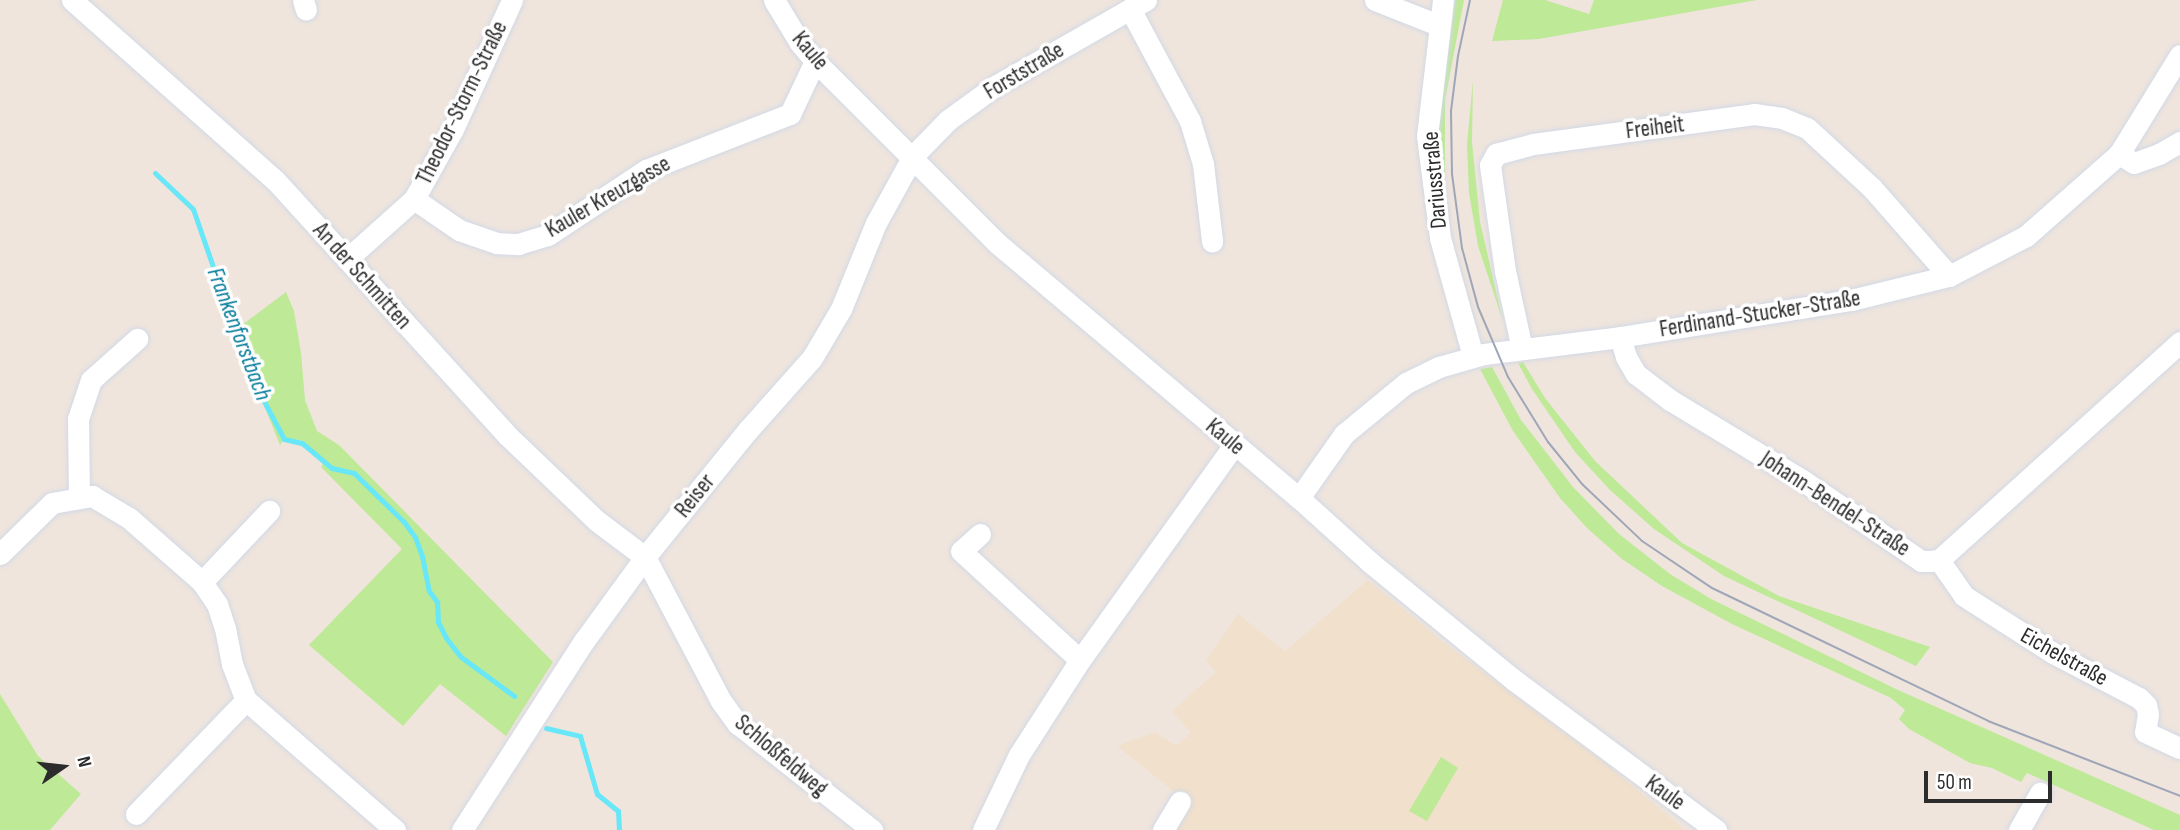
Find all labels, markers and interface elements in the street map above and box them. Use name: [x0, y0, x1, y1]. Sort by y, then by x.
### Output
street label: Theodor-Storm-Straße: [410, 17, 514, 189]
street label: Kaule: [786, 26, 834, 76]
street label: Forststraße: [979, 36, 1069, 106]
street label: Freiheit: [1624, 111, 1686, 145]
street label: Dariusstraße: [1417, 130, 1453, 230]
street label: Kauler Kreuzgasse: [541, 150, 675, 244]
street label: An der Schmitten: [307, 217, 417, 335]
water label: Frankenforstbach: [200, 263, 278, 405]
street label: Ferdinand-Stucker-Straße: [1658, 284, 1862, 344]
street label: Kaule: [1200, 413, 1250, 461]
street label: Johann-Bendel-Straße: [1755, 445, 1915, 563]
street label: Reiser: [669, 469, 721, 523]
street label: Eichelstraße: [2016, 622, 2112, 692]
street label: Schloßfeldweg: [729, 709, 833, 803]
north arrow: [28, 732, 98, 802]
text: N: [71, 754, 96, 770]
scale bar: [1928, 756, 2056, 800]
street label: Kaule: [1640, 769, 1690, 817]
text: 50 m: [1937, 770, 1972, 795]

